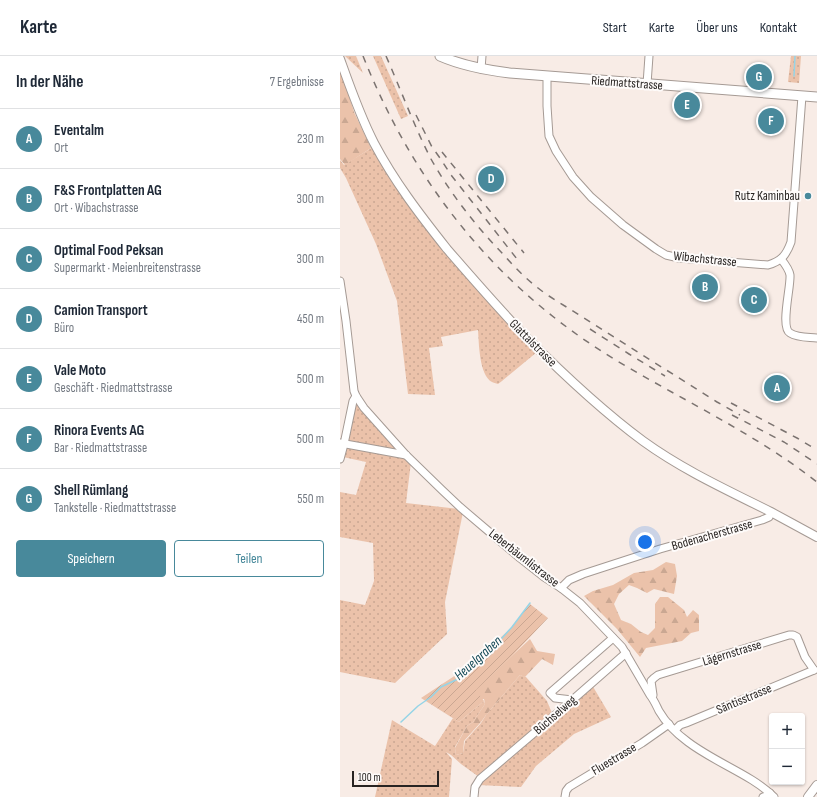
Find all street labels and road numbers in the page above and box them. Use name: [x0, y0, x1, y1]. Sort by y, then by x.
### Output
street label: Riedmattstrasse: [591, 73, 663, 93]
street label: Wibachstrasse: [673, 248, 737, 270]
street label: Glattalstrasse: [506, 316, 560, 370]
street label: Bodenacherstrasse: [670, 516, 754, 554]
street label: Leberbäumlistrasse: [486, 525, 562, 591]
street label: Lägernstrasse: [700, 636, 764, 670]
street label: Säntisstrasse: [714, 680, 774, 718]
street label: Büchselweg: [530, 692, 580, 738]
street label: Fluestrasse: [589, 739, 639, 779]

